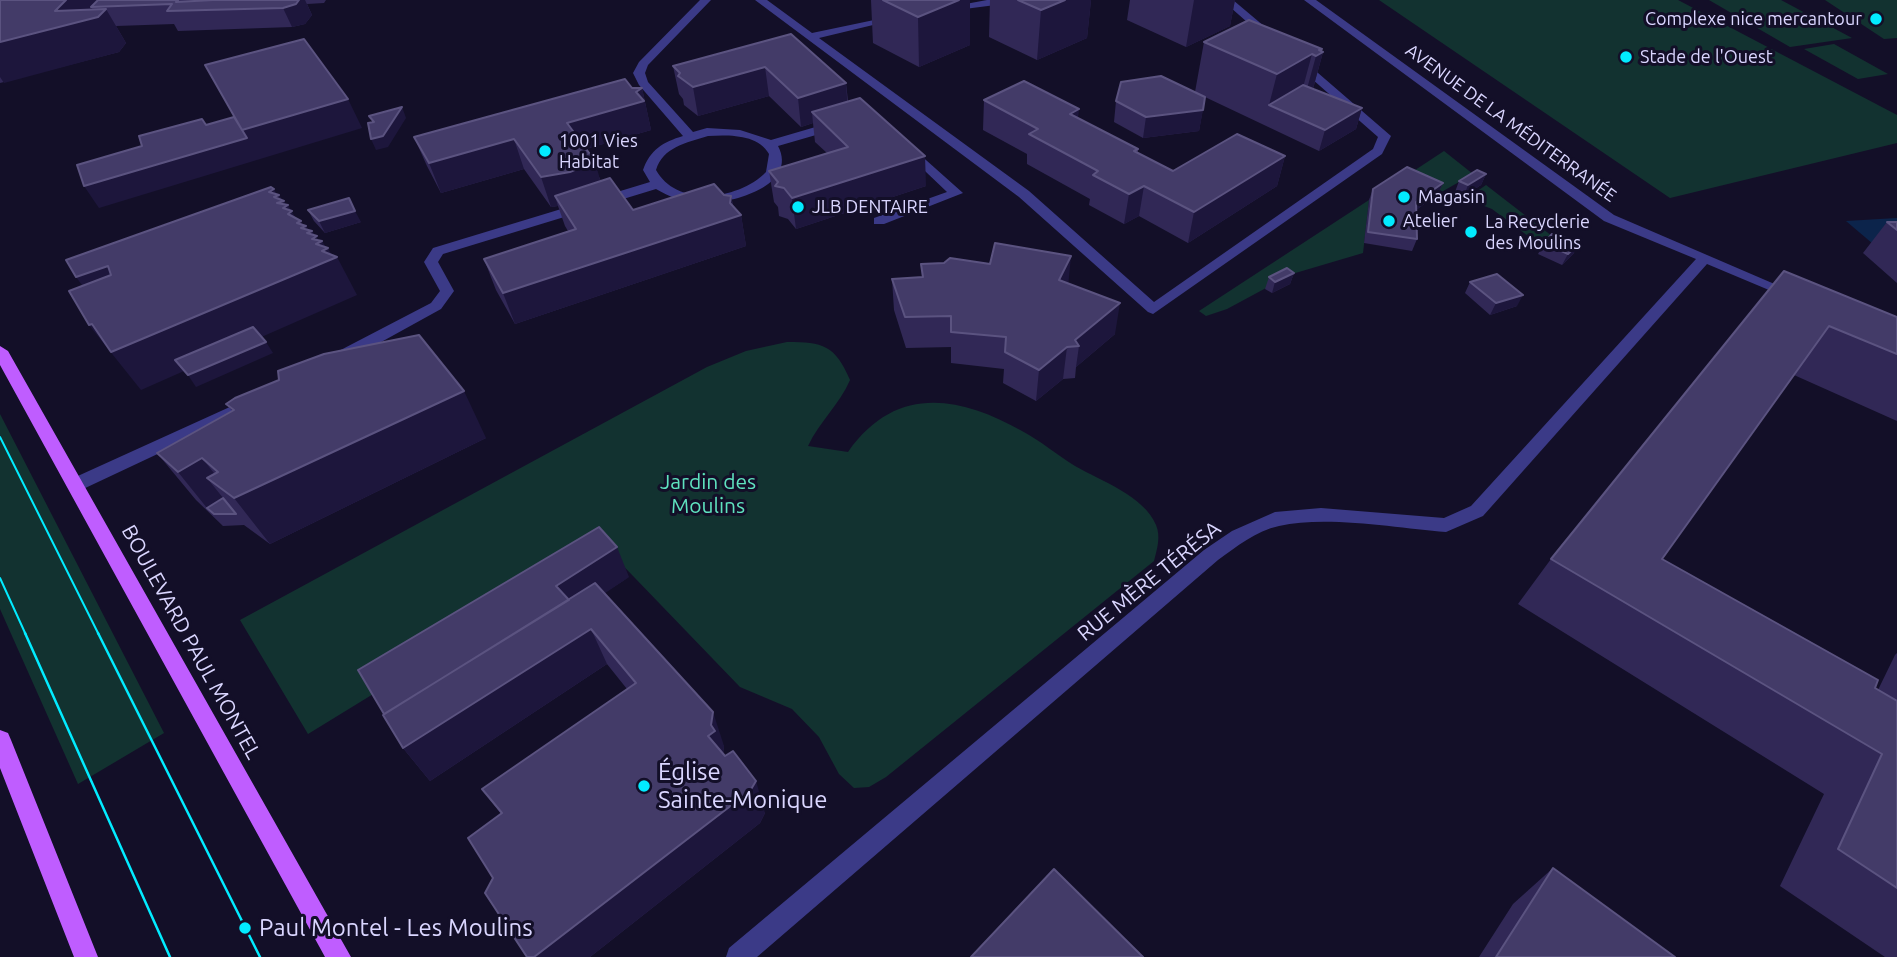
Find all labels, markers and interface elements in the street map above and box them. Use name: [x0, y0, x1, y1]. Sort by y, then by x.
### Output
place label: Complexe nice mercantour: [1645, 8, 1862, 30]
marker: Complexe nice mercantour: [1868, 11, 1884, 27]
street label: AVENUE DE LA MÉDITERRANÉE: [1402, 39, 1620, 207]
place label: Stade de l'Ouest: [1640, 46, 1773, 68]
marker: Stade de l'Ouest: [1618, 49, 1634, 65]
place label: 1001 Vies Habitat: [559, 130, 638, 172]
marker: 1001 Vies Habitat: [537, 143, 553, 159]
place label: Magasin: [1418, 186, 1485, 208]
marker: Magasin: [1396, 189, 1412, 205]
place label: JLB DENTAIRE: [812, 196, 928, 218]
marker: JLB DENTAIRE: [790, 199, 806, 215]
place label: Atelier: [1403, 210, 1458, 232]
place label: La Recyclerie des Moulins: [1485, 211, 1590, 254]
marker: Atelier: [1381, 213, 1397, 229]
marker: La Recyclerie des Moulins: [1463, 224, 1479, 240]
park label: Jardin des Moulins: [660, 469, 756, 519]
street label: RUE MÈRE TÉRÉSA: [1072, 516, 1226, 646]
street label: BOULEVARD PAUL MONTEL: [116, 520, 266, 764]
place label: Église Sainte-Monique: [658, 758, 827, 814]
marker: Église Sainte-Monique: [636, 778, 652, 794]
place label: Paul Montel - Les Moulins: [259, 914, 533, 942]
marker: Paul Montel - Les Moulins: [237, 920, 253, 936]

